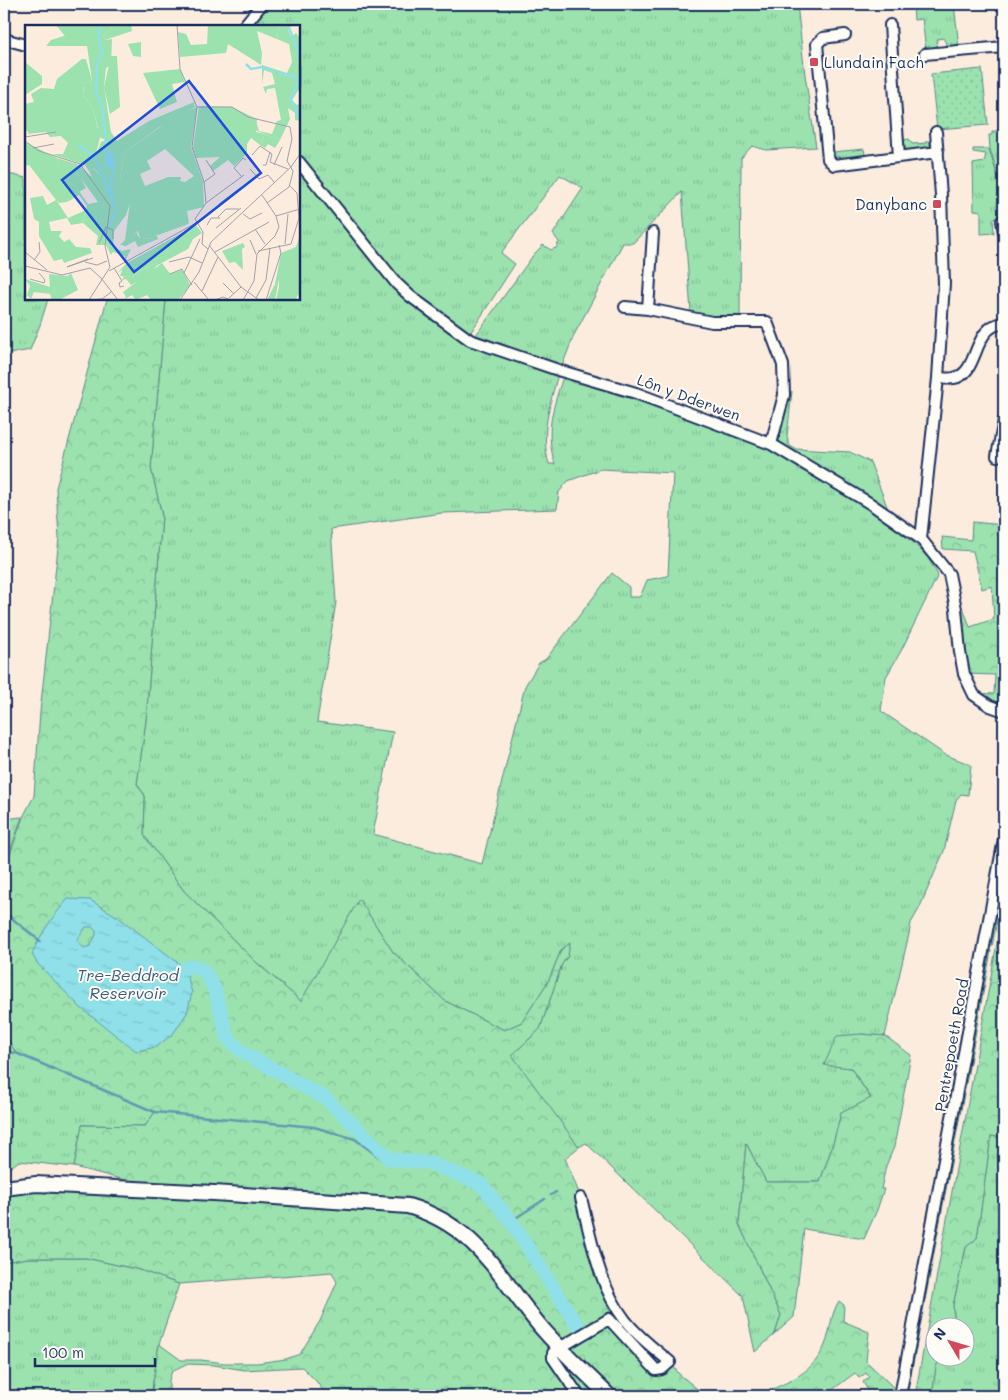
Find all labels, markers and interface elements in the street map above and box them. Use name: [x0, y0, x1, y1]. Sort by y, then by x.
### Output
inset map: [25, 25, 300, 300]
place label: Llundain Fach: [824, 52, 924, 72]
marker: Llundain Fach: [808, 56, 820, 68]
place label: Danybanc: [855, 194, 927, 214]
marker: Danybanc: [931, 198, 943, 210]
street label: Lôn y Dderwen: [635, 369, 743, 425]
water label: Tre-Beddrod Reservoir: [77, 964, 180, 1003]
street label: Pentrepoeth Road: [929, 977, 973, 1113]
north arrow: [926, 1318, 976, 1368]
text: N: [929, 1324, 950, 1344]
scale bar: [35, 1335, 155, 1367]
text: 100 m: [42, 1342, 84, 1362]

